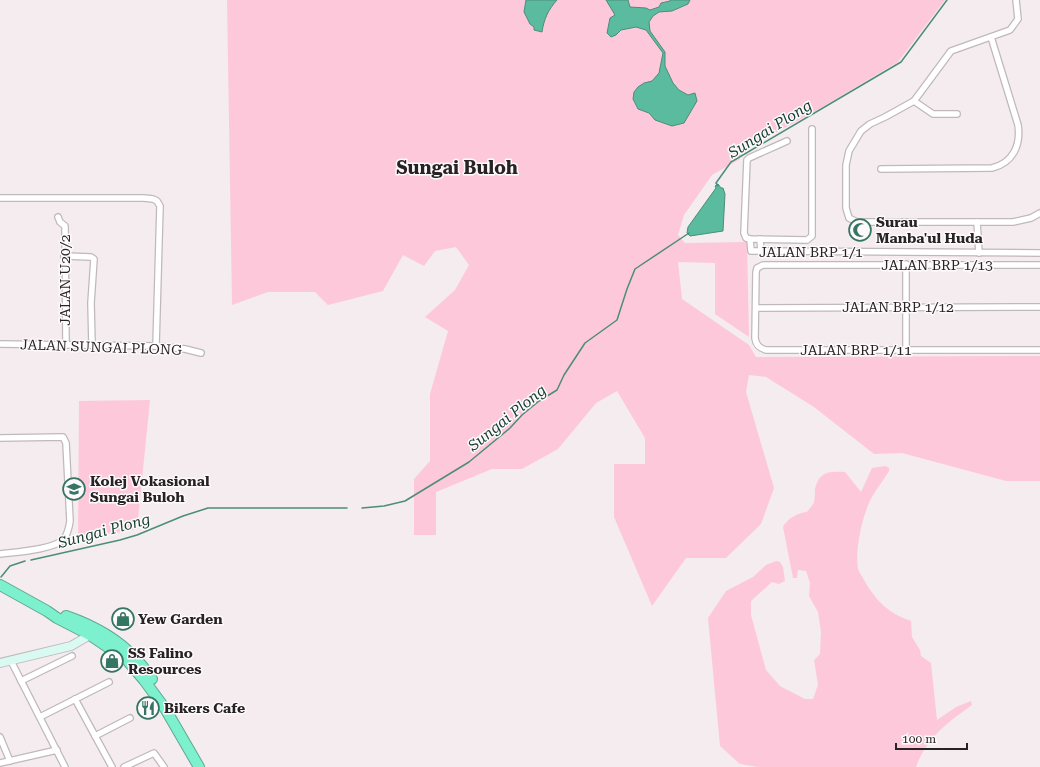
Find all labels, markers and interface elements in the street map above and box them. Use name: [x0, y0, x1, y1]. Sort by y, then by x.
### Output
water label: Sungai Plong: [724, 96, 815, 162]
district label: Sungai Buloh: [396, 157, 518, 178]
place label: Surau Manba'ul Huda: [876, 214, 984, 246]
mosque icon: Surau Manba'ul Huda: [847, 217, 873, 243]
street label: JALAN U20/2: [57, 234, 73, 326]
street label: JALAN BRP 1/1: [759, 244, 863, 260]
street label: JALAN BRP 1/13: [881, 257, 993, 273]
street label: JALAN BRP 1/12: [842, 299, 954, 315]
street label: JALAN SUNGAI PLONG: [20, 336, 182, 358]
street label: JALAN BRP 1/11: [800, 342, 912, 358]
water label: Sungai Plong: [464, 381, 550, 456]
place label: Kolej Vokasional Sungai Buloh: [90, 473, 210, 505]
school or university icon: Kolej Vokasional Sungai Buloh: [61, 476, 87, 502]
water label: Sungai Plong: [55, 510, 152, 552]
shop icon: Yew Garden: [110, 606, 136, 632]
place label: Yew Garden: [138, 611, 223, 627]
place label: SS Falino Resources: [128, 645, 202, 677]
shop icon: SS Falino Resources: [99, 648, 125, 674]
restaurant icon: Bikers Cafe: [135, 695, 161, 721]
place label: Bikers Cafe: [164, 700, 245, 716]
scale bar: [896, 725, 967, 751]
text: 100 m: [902, 732, 936, 746]

